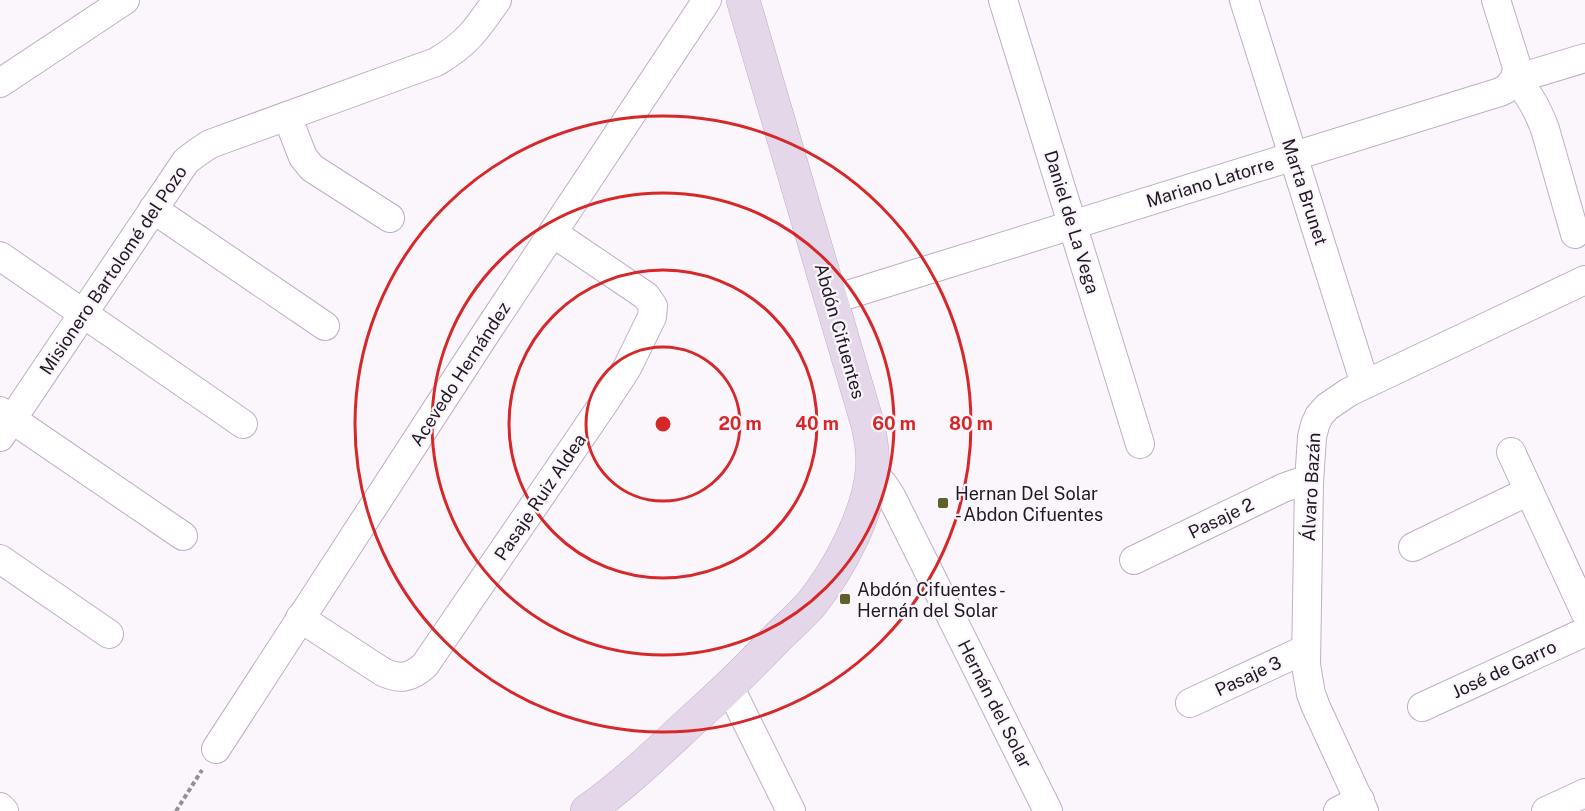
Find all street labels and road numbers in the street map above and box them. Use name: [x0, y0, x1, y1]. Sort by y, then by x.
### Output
street label: Marta Brunet: [1278, 136, 1332, 248]
street label: Daniel de La Vega: [1040, 148, 1104, 296]
street label: Mariano Latorre: [1143, 153, 1277, 211]
street label: Misionero Bartolomé del Pozo: [35, 162, 191, 378]
street label: Abdón Cifuentes: [811, 261, 869, 401]
street label: Acevedo Hernández: [406, 298, 514, 450]
street label: Pasaje Ruiz Aldea: [490, 430, 590, 564]
street label: Álvaro Bazán: [1297, 432, 1324, 542]
street label: Pasaje 2: [1185, 493, 1257, 543]
street label: Hernán del Solar: [954, 636, 1036, 772]
street label: José de Garro: [1448, 636, 1560, 702]
street label: Pasaje 3: [1211, 652, 1285, 700]

